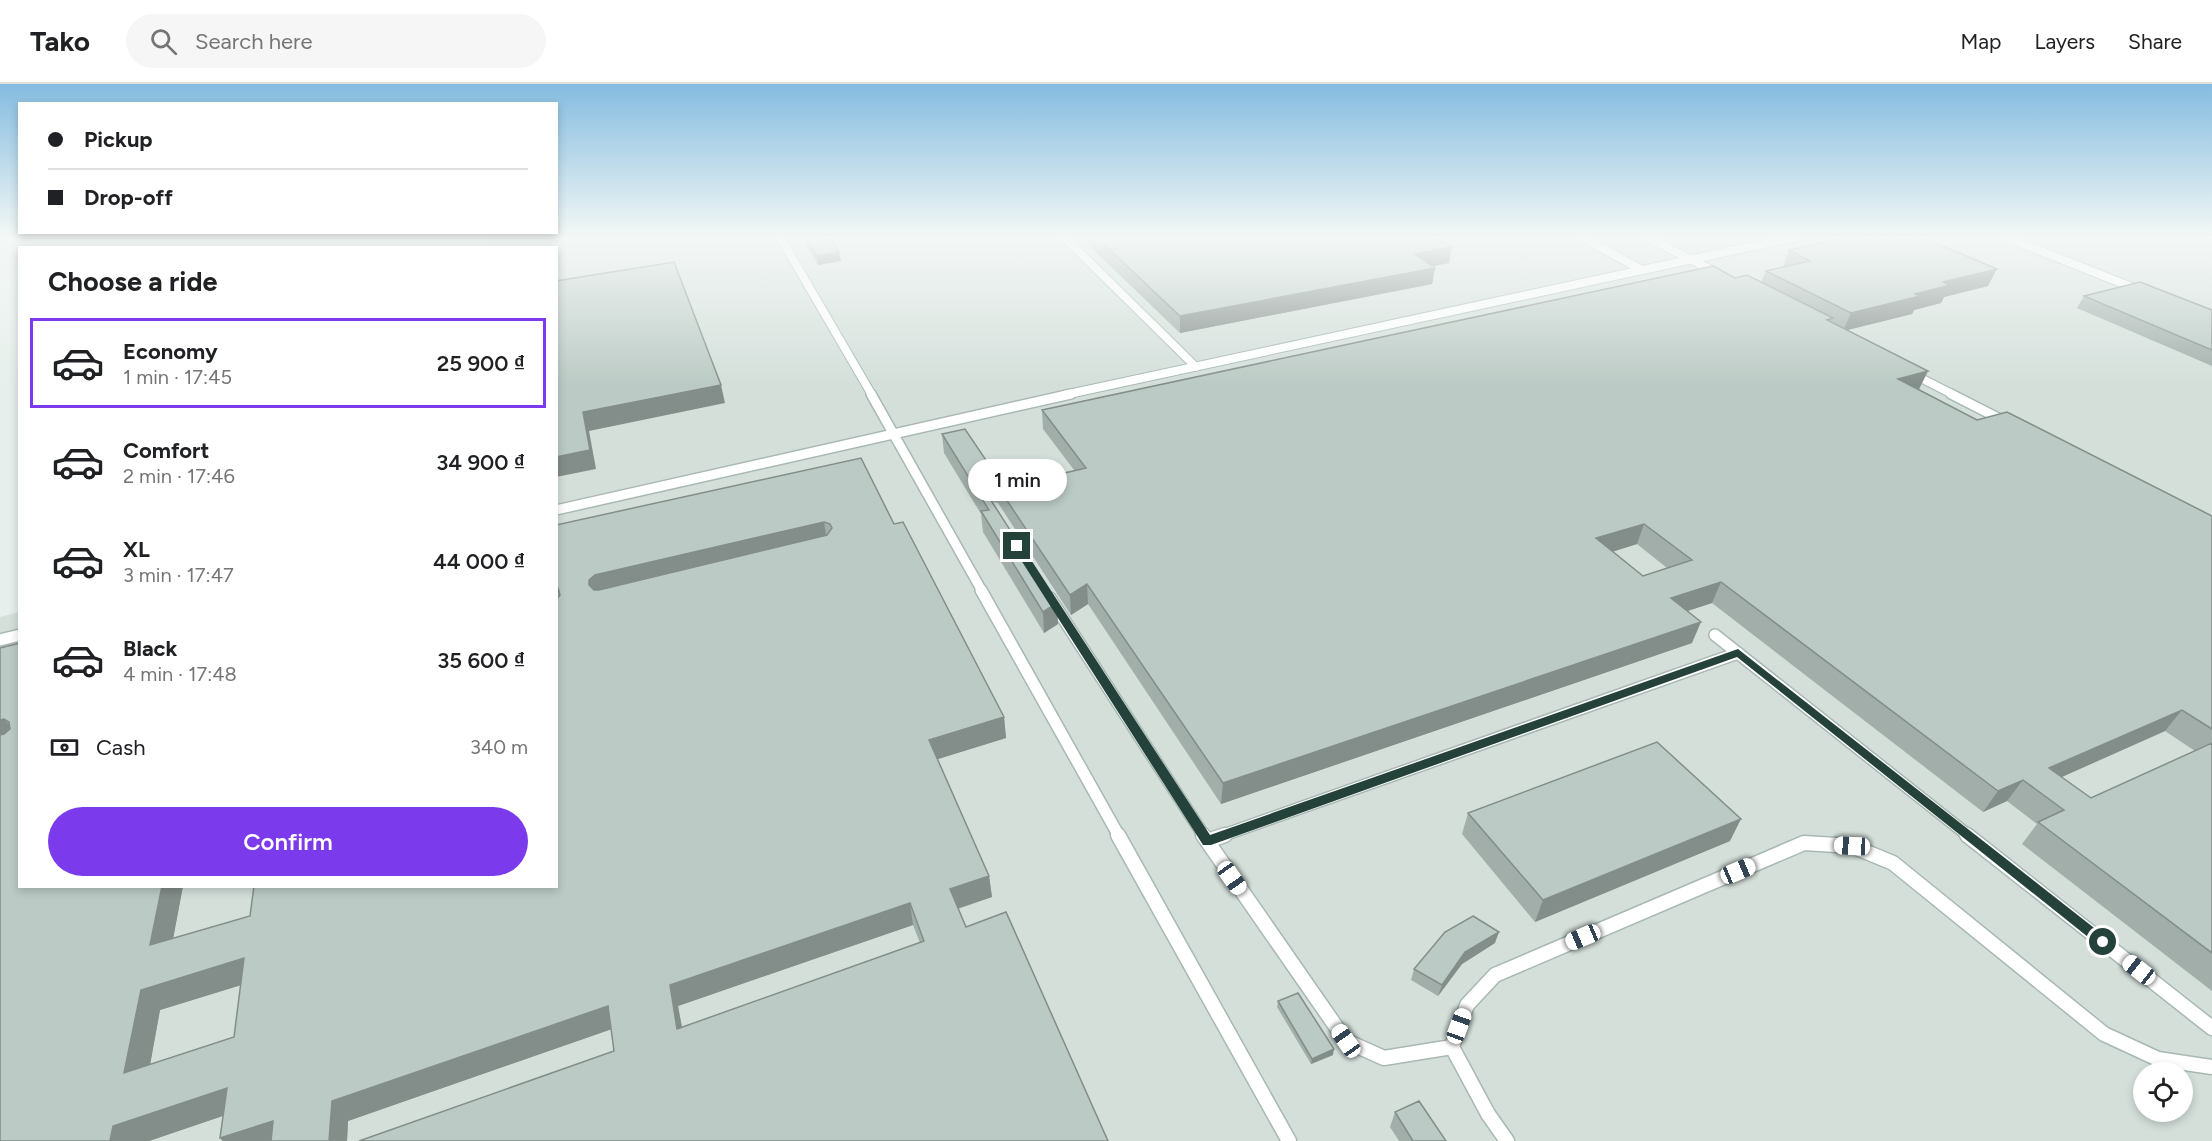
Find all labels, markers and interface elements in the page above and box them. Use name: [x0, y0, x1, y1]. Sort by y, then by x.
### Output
search box: [126, 14, 546, 68]
text: Tako: [30, 24, 90, 58]
icon: search: [147, 25, 180, 58]
text: Search here: [195, 28, 313, 55]
text: Map: [1961, 29, 2001, 54]
text: Layers: [2034, 29, 2095, 54]
text: Share: [2128, 29, 2182, 54]
text: Pickup: [84, 126, 153, 153]
text: Drop-off: [84, 184, 173, 211]
text: Choose a ride: [48, 265, 217, 298]
icon: car: [51, 336, 105, 390]
text: Economy: [123, 338, 218, 365]
text: 25 900 ₫: [437, 350, 525, 377]
text: 1 min · 17:45: [123, 365, 232, 389]
icon: car: [51, 435, 105, 489]
text: Comfort: [123, 437, 209, 464]
text: 34 900 ₫: [436, 449, 525, 476]
callout: 1 min: [968, 459, 1066, 501]
text: 2 min · 17:46: [123, 464, 235, 488]
text: 1 min: [994, 468, 1041, 492]
route end: [1003, 532, 1030, 559]
icon: car: [51, 534, 105, 588]
text: XL: [123, 536, 150, 563]
text: 44 000 ₫: [433, 548, 525, 575]
text: 3 min · 17:47: [123, 563, 234, 587]
icon: car: [51, 633, 105, 687]
text: Black: [123, 635, 177, 662]
text: 35 600 ₫: [437, 647, 525, 674]
text: 4 min · 17:48: [123, 662, 237, 686]
icon: cash: [48, 731, 81, 764]
text: Cash: [96, 734, 146, 761]
text: 340 m: [470, 735, 528, 759]
button: Confirm: [48, 807, 528, 876]
car: [1834, 836, 1870, 856]
car: [1718, 856, 1758, 886]
car: [1214, 858, 1250, 898]
car: [1563, 922, 1603, 952]
route start: [2089, 928, 2116, 955]
car: [2119, 952, 2159, 988]
car: [1444, 1006, 1474, 1046]
car: [1328, 1021, 1364, 1061]
map controls: [2133, 1062, 2193, 1122]
button: locate: [2133, 1062, 2193, 1122]

